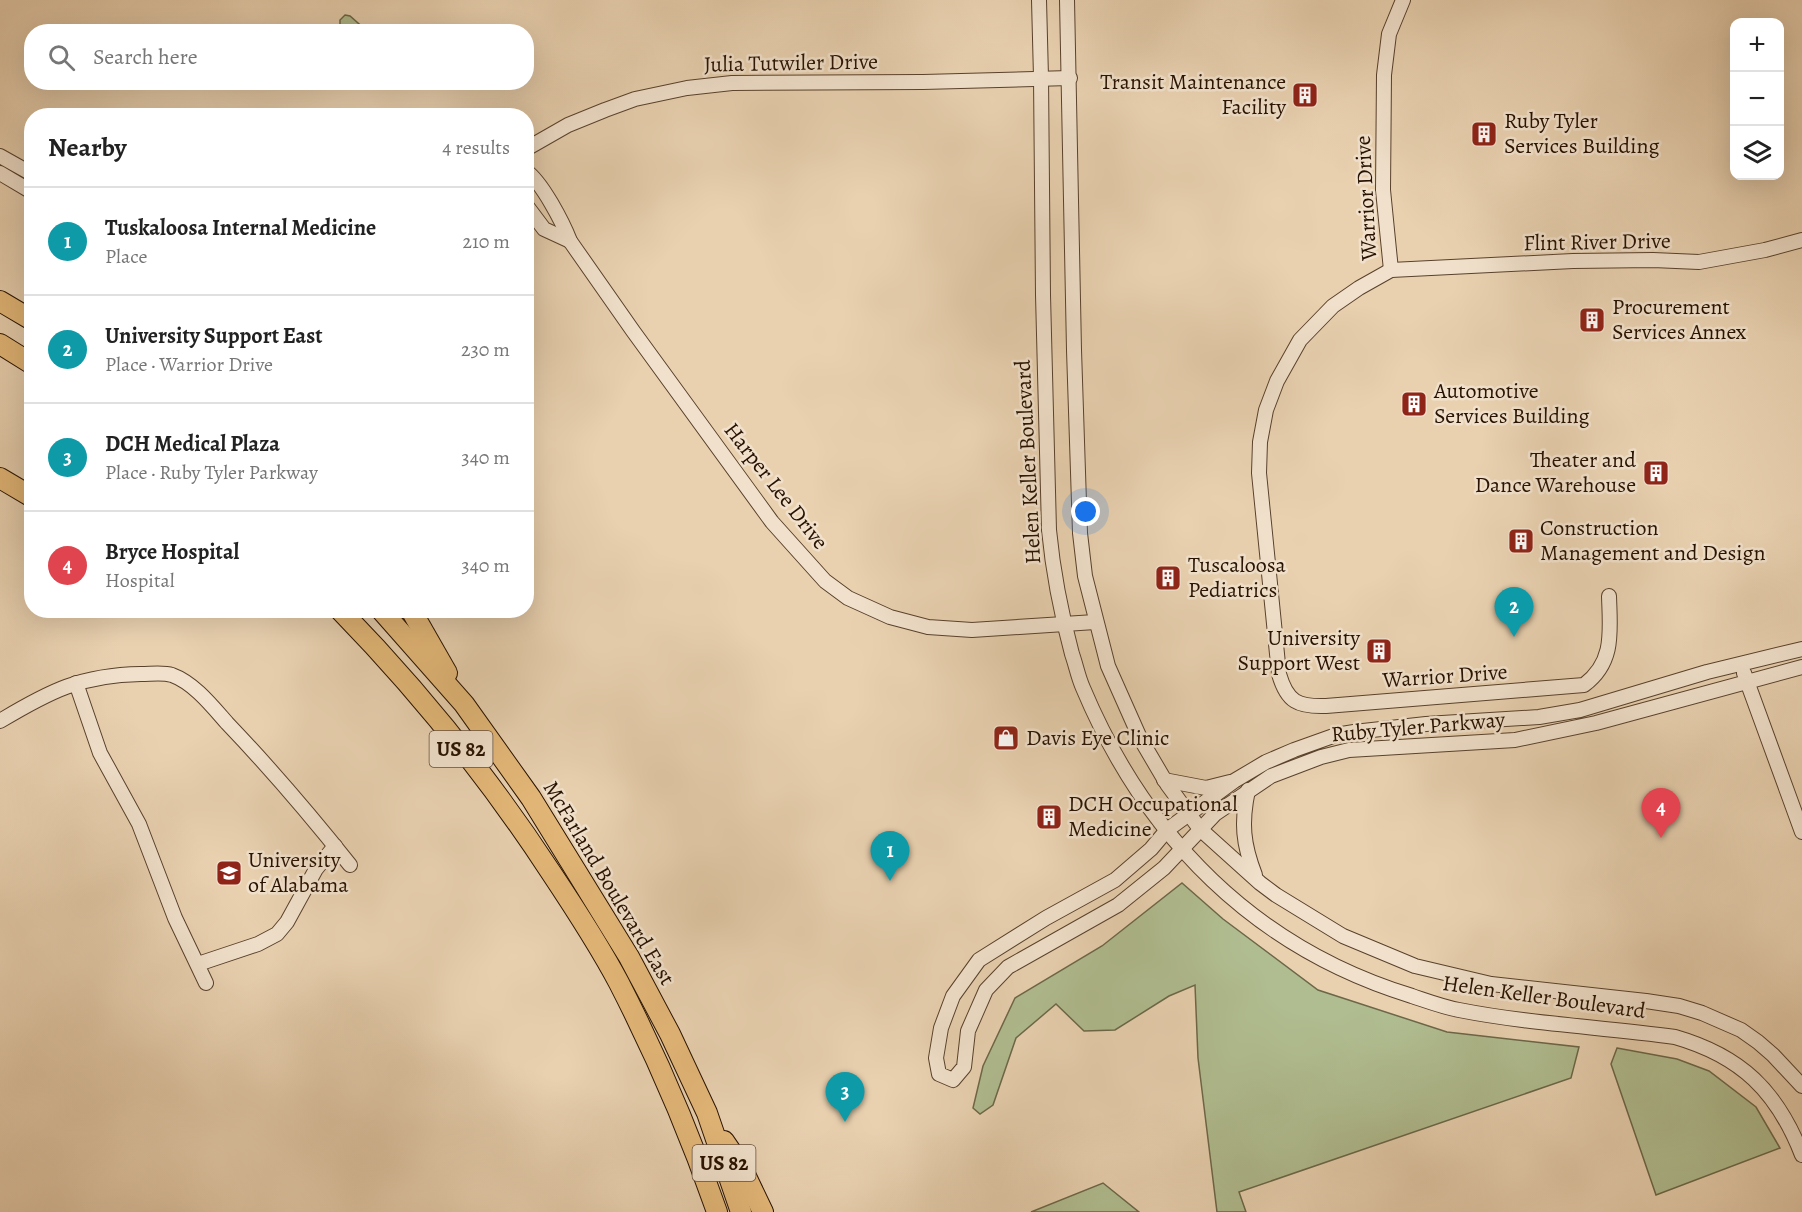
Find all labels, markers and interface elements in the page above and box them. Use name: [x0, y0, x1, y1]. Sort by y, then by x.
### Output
map controls: [1730, 18, 1784, 180]
button: +: [1730, 18, 1784, 72]
search box: [24, 24, 534, 90]
icon: search: [45, 41, 78, 74]
text: Search here: [93, 42, 198, 72]
street label: Julia Tutwiler Drive: [704, 46, 878, 80]
place label: Transit Maintenance Facility: [1100, 67, 1286, 122]
button: −: [1730, 72, 1784, 126]
building icon: Transit Maintenance Facility: [1290, 80, 1320, 110]
place label: Ruby Tyler Services Building: [1504, 106, 1660, 161]
building icon: Ruby Tyler Services Building: [1469, 119, 1499, 149]
button: layers: [1730, 126, 1784, 180]
text: Nearby: [48, 130, 127, 165]
text: 4 results: [442, 134, 510, 161]
street label: Warrior Drive: [1348, 135, 1384, 262]
text: Tuskaloosa Internal Medicine: [105, 213, 376, 243]
street label: Flint River Drive: [1523, 226, 1671, 258]
text: 1: [64, 228, 71, 255]
text: 210 m: [462, 228, 510, 255]
text: Place: [105, 243, 147, 270]
place label: Procurement Services Annex: [1612, 292, 1747, 347]
building icon: Procurement Services Annex: [1577, 305, 1607, 335]
text: University Support East: [105, 321, 323, 351]
text: 2: [63, 336, 72, 363]
text: 230 m: [461, 336, 510, 363]
text: Place · Warrior Drive: [105, 351, 273, 378]
street label: Helen Keller Boulevard: [1008, 359, 1048, 565]
place label: Automotive Services Building: [1433, 376, 1590, 431]
building icon: Automotive Services Building: [1399, 389, 1429, 419]
street label: Harper Lee Drive: [717, 416, 835, 556]
text: DCH Medical Plaza: [105, 429, 280, 459]
text: 3: [63, 444, 72, 471]
text: 340 m: [461, 444, 510, 471]
place label: Theater and Dance Warehouse: [1475, 445, 1636, 500]
building icon: Theater and Dance Warehouse: [1641, 458, 1671, 488]
text: Place · Ruby Tyler Parkway: [105, 459, 318, 486]
your location: [1071, 497, 1100, 526]
place label: Construction Management and Design: [1540, 513, 1766, 568]
building icon: Construction Management and Design: [1506, 526, 1536, 556]
text: Bryce Hospital: [105, 537, 239, 567]
place label: Tuscaloosa Pediatrics: [1188, 550, 1287, 605]
text: 4: [63, 552, 72, 579]
text: 340 m: [461, 552, 510, 579]
building icon: Tuscaloosa Pediatrics: [1153, 563, 1183, 593]
text: Hospital: [105, 567, 175, 594]
pin: 2: [1494, 588, 1534, 637]
place label: University Support West: [1237, 623, 1360, 678]
building icon: University Support West: [1364, 636, 1394, 666]
street label: Warrior Drive: [1381, 657, 1508, 695]
street label: Ruby Tyler Parkway: [1330, 704, 1506, 750]
shop icon: Davis Eye Clinic: [991, 723, 1021, 753]
place label: Davis Eye Clinic: [1026, 723, 1169, 753]
road number: US 82: [430, 731, 492, 767]
street label: McFarland Boulevard East: [536, 775, 682, 991]
pin: 4: [1642, 788, 1680, 838]
place label: DCH Occupational Medicine: [1068, 789, 1238, 844]
building icon: DCH Occupational Medicine: [1034, 802, 1064, 832]
pin: 1: [870, 832, 910, 881]
place label: University of Alabama: [248, 845, 349, 900]
school or university icon: University of Alabama: [214, 858, 244, 888]
street label: Helen Keller Boulevard: [1441, 968, 1648, 1026]
pin: 3: [826, 1072, 864, 1122]
road number: US 82: [692, 1145, 756, 1181]

